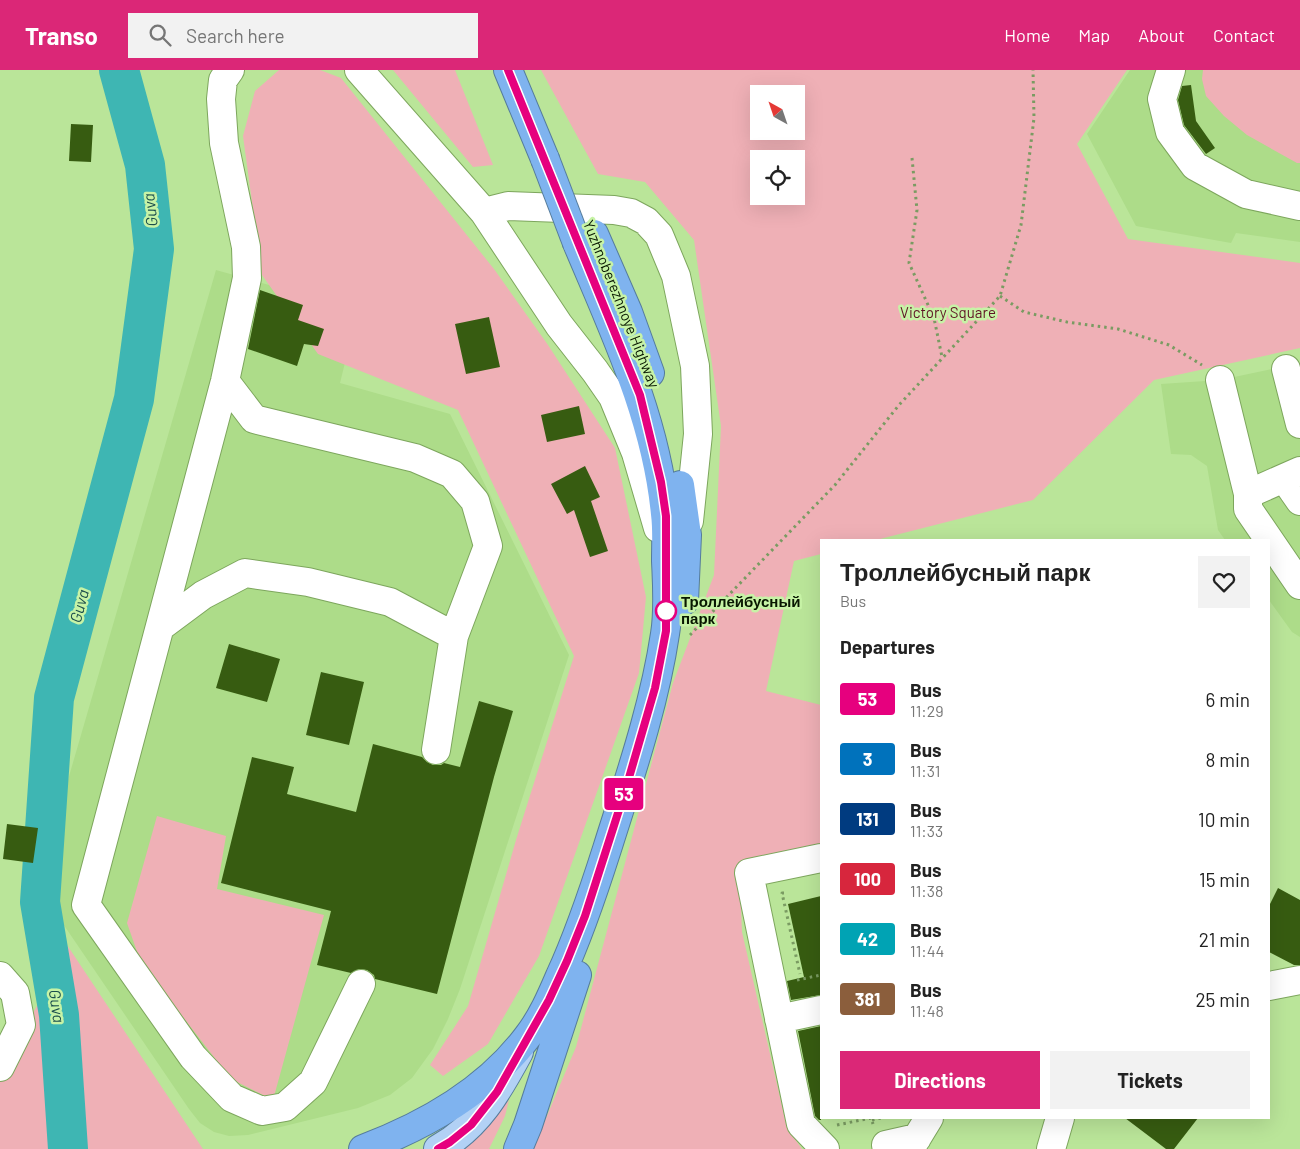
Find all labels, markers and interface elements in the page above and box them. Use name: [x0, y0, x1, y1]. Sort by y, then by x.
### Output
search box: [128, 13, 478, 58]
text: Transo: [25, 21, 98, 50]
icon: search: [146, 21, 174, 49]
text: Search here: [186, 24, 285, 47]
text: Home: [1004, 24, 1050, 46]
text: Map: [1078, 24, 1110, 46]
text: About: [1138, 24, 1185, 46]
text: Contact: [1213, 24, 1275, 46]
north arrow: [750, 85, 805, 140]
map controls: [750, 85, 805, 205]
button: locate: [750, 150, 805, 205]
water label: Guva: [138, 192, 161, 228]
street label: Yuzhnoberezhnoye Highway: [580, 217, 664, 390]
park label: Victory Square: [900, 303, 996, 321]
button: heart: [1198, 556, 1250, 608]
text: Троллейбусный парк: [840, 557, 1090, 586]
water label: Guva: [65, 587, 92, 624]
text: Bus: [840, 591, 866, 610]
place label: Троллейбусный парк: [681, 592, 800, 627]
marker: Троллейбусный парк: [655, 600, 677, 622]
text: Departures: [840, 635, 935, 658]
text: Bus: [910, 678, 942, 701]
text: 53: [858, 688, 877, 710]
text: 6 min: [1206, 688, 1250, 711]
text: 11:29: [910, 701, 944, 720]
text: Bus: [910, 738, 942, 761]
text: 3: [863, 748, 872, 770]
text: 8 min: [1206, 748, 1250, 771]
text: 11:31: [910, 761, 940, 780]
line badge: 53: [602, 778, 646, 810]
text: 53: [614, 783, 634, 805]
text: Bus: [910, 798, 942, 821]
text: 131: [856, 808, 879, 830]
text: 10 min: [1198, 808, 1250, 831]
text: 11:33: [910, 821, 943, 840]
text: Bus: [910, 858, 942, 881]
text: 100: [854, 868, 881, 890]
text: 15 min: [1199, 868, 1250, 891]
text: 11:38: [910, 881, 943, 900]
text: Bus: [910, 918, 942, 941]
text: 42: [857, 928, 878, 950]
text: 21 min: [1199, 928, 1250, 951]
text: 11:44: [910, 941, 944, 960]
text: Bus: [910, 978, 942, 1001]
water label: Guva: [46, 988, 69, 1024]
text: 381: [855, 988, 880, 1010]
text: 25 min: [1195, 988, 1250, 1011]
text: 11:48: [910, 1001, 944, 1020]
button: Directions: [840, 1051, 1040, 1109]
button: Tickets: [1050, 1051, 1250, 1109]

